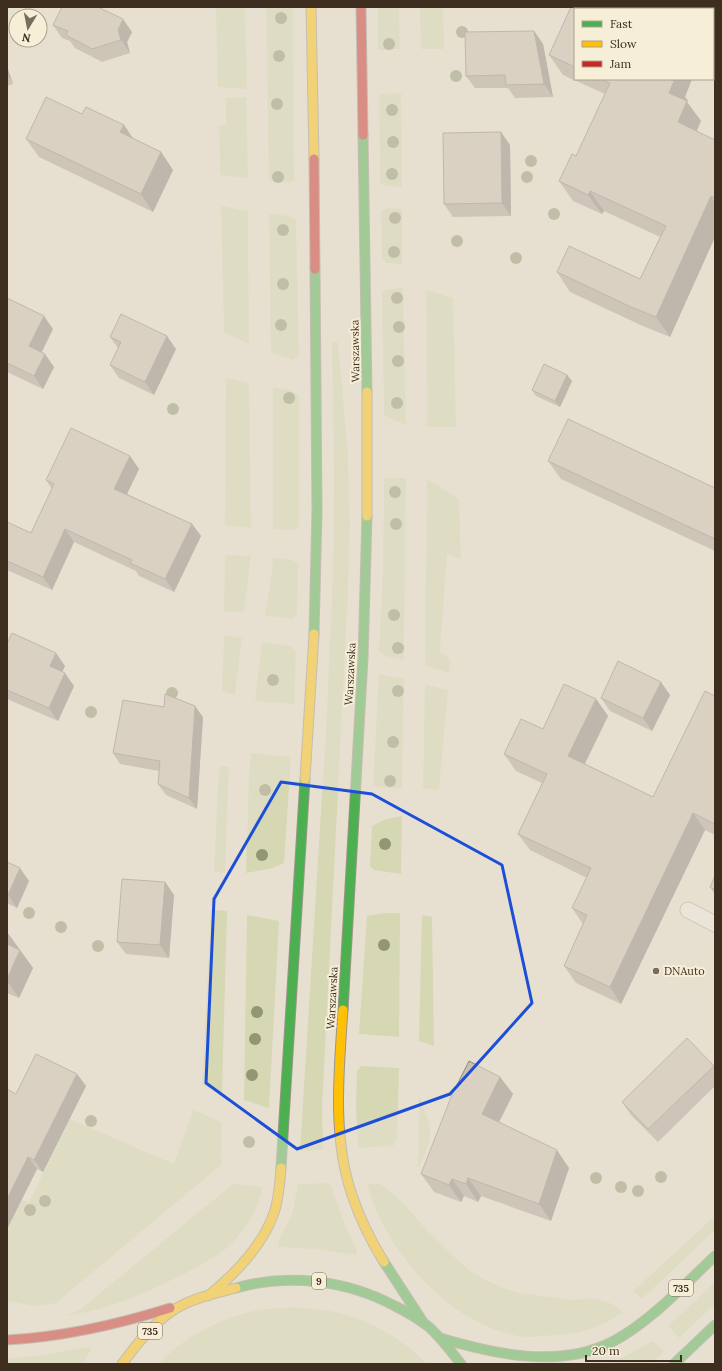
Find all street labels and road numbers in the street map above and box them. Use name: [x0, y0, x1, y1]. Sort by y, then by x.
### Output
street label: Warszawska: [347, 319, 363, 382]
street label: Warszawska: [341, 642, 359, 706]
street label: Warszawska: [323, 966, 341, 1030]
road number: 9: [312, 1273, 326, 1289]
road number: 735: [669, 1280, 693, 1296]
road number: 735: [138, 1323, 162, 1339]

